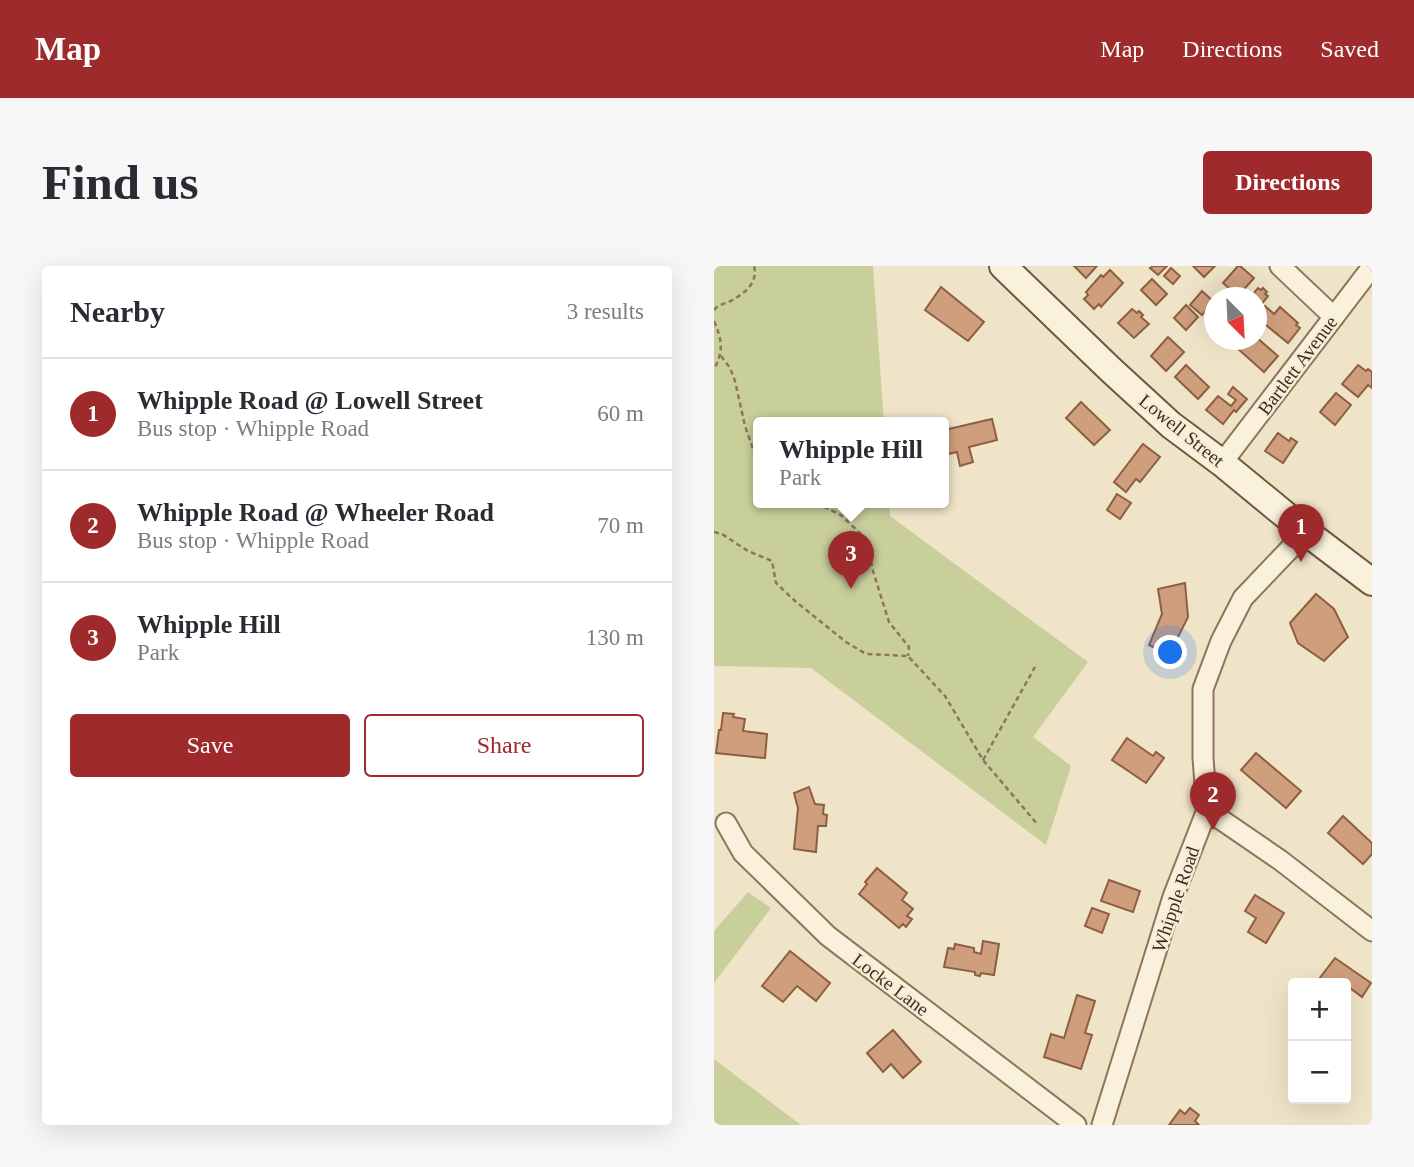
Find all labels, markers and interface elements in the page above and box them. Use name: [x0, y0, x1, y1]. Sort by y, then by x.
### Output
text: Map: [35, 31, 101, 67]
text: Map: [1100, 36, 1144, 62]
text: Directions: [1182, 36, 1282, 62]
text: Saved: [1320, 36, 1379, 62]
button: Directions: [1203, 151, 1372, 214]
text: Find us: [42, 155, 199, 210]
north arrow: [1204, 287, 1267, 350]
text: Nearby: [70, 295, 165, 328]
text: 3 results: [567, 299, 644, 324]
street label: Bartlett Avenue: [1253, 312, 1341, 419]
text: Whipple Road @ Lowell Street: [137, 386, 483, 415]
street label: Lowell Street: [1135, 390, 1229, 471]
text: 1: [87, 401, 99, 426]
text: 60 m: [597, 401, 644, 426]
text: Bus stop · Whipple Road: [137, 416, 369, 441]
popup: [753, 417, 949, 508]
text: Whipple Hill: [779, 435, 923, 464]
text: Park: [779, 465, 821, 490]
text: Whipple Road @ Wheeler Road: [137, 498, 494, 527]
pin: 1: [1278, 504, 1324, 562]
text: 2: [87, 513, 99, 538]
text: 70 m: [597, 513, 644, 538]
text: Bus stop · Whipple Road: [137, 528, 369, 553]
pin: 3: [828, 531, 874, 589]
text: Whipple Hill: [137, 610, 281, 639]
text: 3: [87, 625, 99, 650]
text: 130 m: [586, 625, 644, 650]
your location: [1153, 635, 1187, 669]
text: Park: [137, 640, 179, 665]
button: Save: [70, 714, 350, 777]
button: Share: [364, 714, 644, 777]
pin: 2: [1190, 772, 1236, 830]
street label: Whipple Road: [1148, 843, 1204, 955]
street label: Locke Lane: [848, 949, 933, 1020]
map controls: [1288, 978, 1351, 1104]
button: +: [1288, 978, 1351, 1041]
button: −: [1288, 1041, 1351, 1104]

